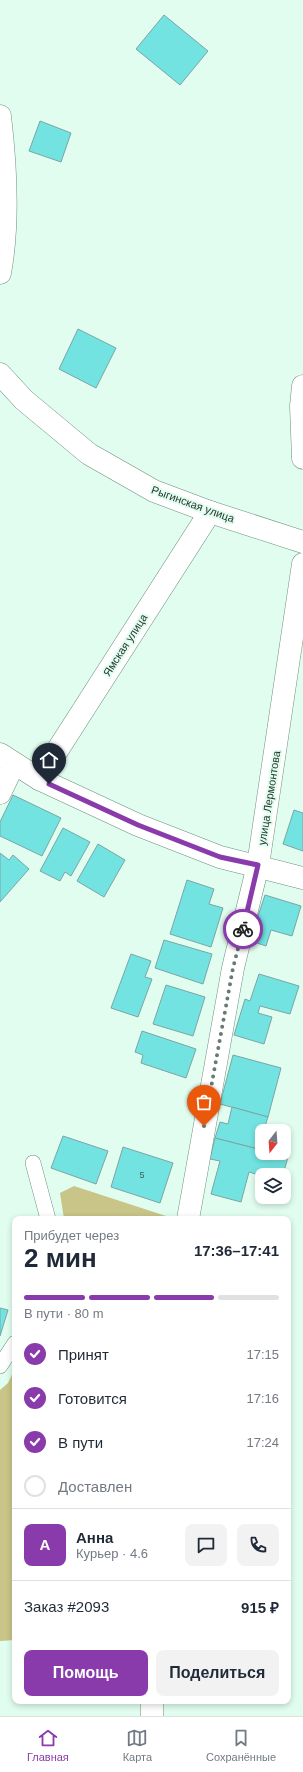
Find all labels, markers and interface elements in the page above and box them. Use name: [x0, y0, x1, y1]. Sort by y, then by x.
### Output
street label: Рыгинская улица: [150, 483, 237, 525]
street label: Ямская улица: [101, 611, 150, 678]
pin: [32, 743, 66, 784]
icon: home: [38, 749, 60, 771]
street label: улица Лермонтова: [256, 749, 283, 846]
courier: [223, 909, 263, 949]
icon: bike: [232, 918, 254, 940]
pin: [187, 1085, 221, 1126]
icon: bag: [193, 1091, 215, 1113]
north arrow: [255, 1124, 291, 1160]
map controls: [255, 1124, 291, 1204]
button: layers: [255, 1168, 291, 1204]
house number: 5: [139, 1170, 145, 1180]
text: Прибудет через: [24, 1228, 119, 1243]
text: 17:36–17:41: [194, 1242, 279, 1259]
text: 2 мин: [24, 1243, 97, 1273]
text: В пути · 80 m: [24, 1306, 104, 1321]
icon: check: [24, 1343, 46, 1365]
text: Принят: [58, 1346, 109, 1363]
text: 17:15: [246, 1347, 279, 1362]
icon: check: [24, 1387, 46, 1409]
text: Готовится: [58, 1390, 127, 1407]
text: 17:16: [246, 1391, 279, 1406]
icon: check: [24, 1431, 46, 1453]
text: В пути: [58, 1434, 103, 1451]
text: 17:24: [246, 1435, 279, 1450]
text: Доставлен: [58, 1478, 132, 1495]
button: chat: [185, 1524, 227, 1566]
button: phone: [237, 1524, 279, 1566]
text: Анна: [76, 1529, 113, 1546]
text: А: [40, 1536, 50, 1553]
text: Курьер · 4.6: [76, 1546, 148, 1561]
text: Заказ #2093: [24, 1598, 109, 1615]
text: 915 ₽: [241, 1599, 279, 1616]
button: Помощь: [24, 1650, 148, 1696]
button: Поделиться: [156, 1650, 279, 1696]
tab: Главная: [27, 1727, 69, 1763]
tab: Карта: [123, 1727, 152, 1763]
tab: Сохранённые: [206, 1727, 276, 1763]

